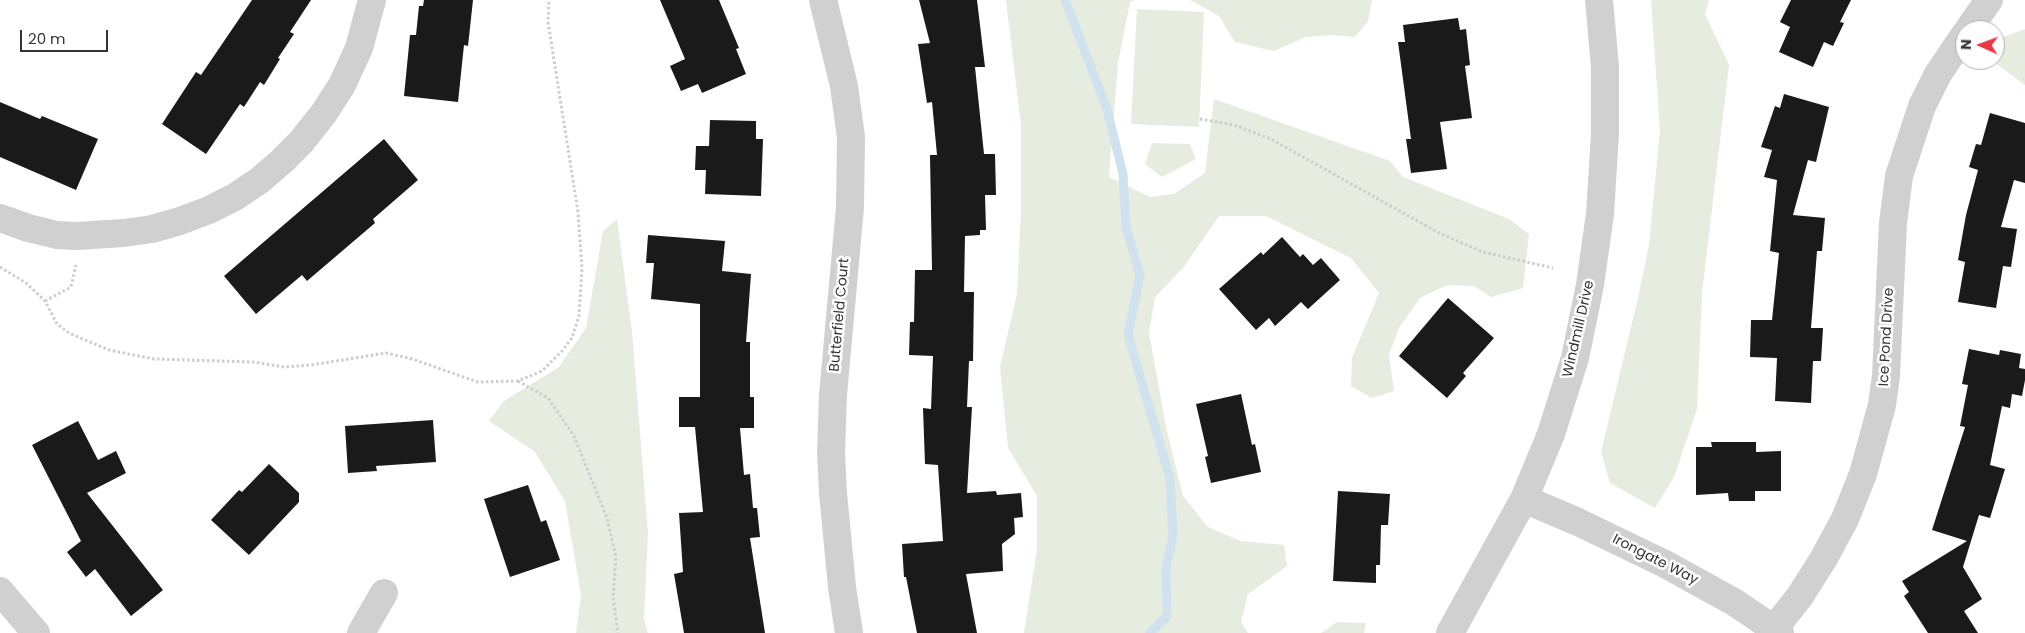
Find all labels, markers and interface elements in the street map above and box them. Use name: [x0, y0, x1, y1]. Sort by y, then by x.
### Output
scale bar: [22, 20, 110, 52]
north arrow: [1955, 20, 2005, 70]
text: 20 m: [28, 28, 66, 49]
text: N: [1956, 39, 1976, 50]
street label: Butterfield Court: [827, 257, 853, 373]
street label: Windmill Drive: [1560, 279, 1598, 379]
street label: Ice Pond Drive: [1876, 287, 1898, 387]
street label: Irongate Way: [1609, 531, 1701, 589]

